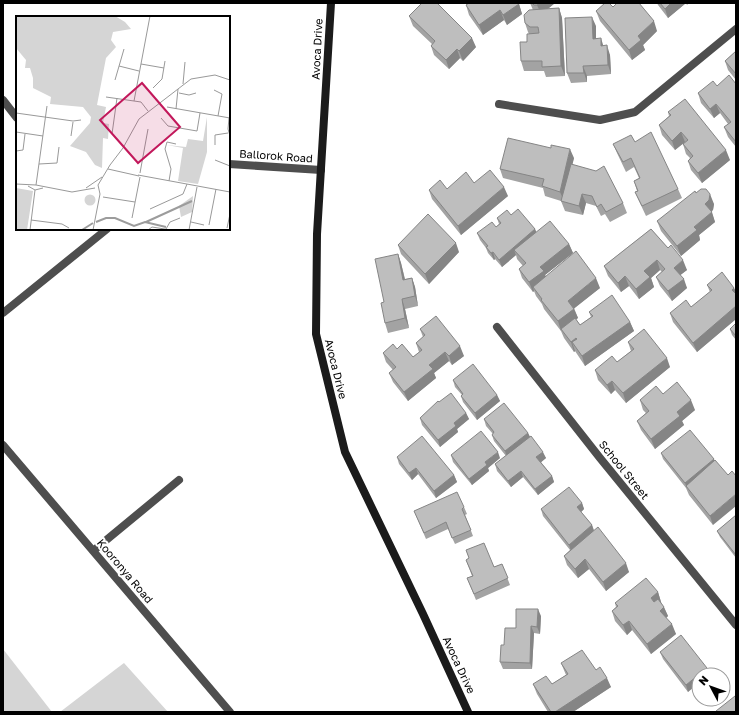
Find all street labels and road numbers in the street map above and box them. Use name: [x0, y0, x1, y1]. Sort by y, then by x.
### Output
street label: Avoca Drive: [308, 18, 325, 80]
street label: Ballorok Road: [239, 146, 313, 165]
street label: Avoca Drive: [323, 337, 350, 400]
street label: School Street: [597, 438, 652, 502]
street label: Kooronya Road: [95, 536, 156, 605]
street label: Avoca Drive: [441, 634, 478, 695]

